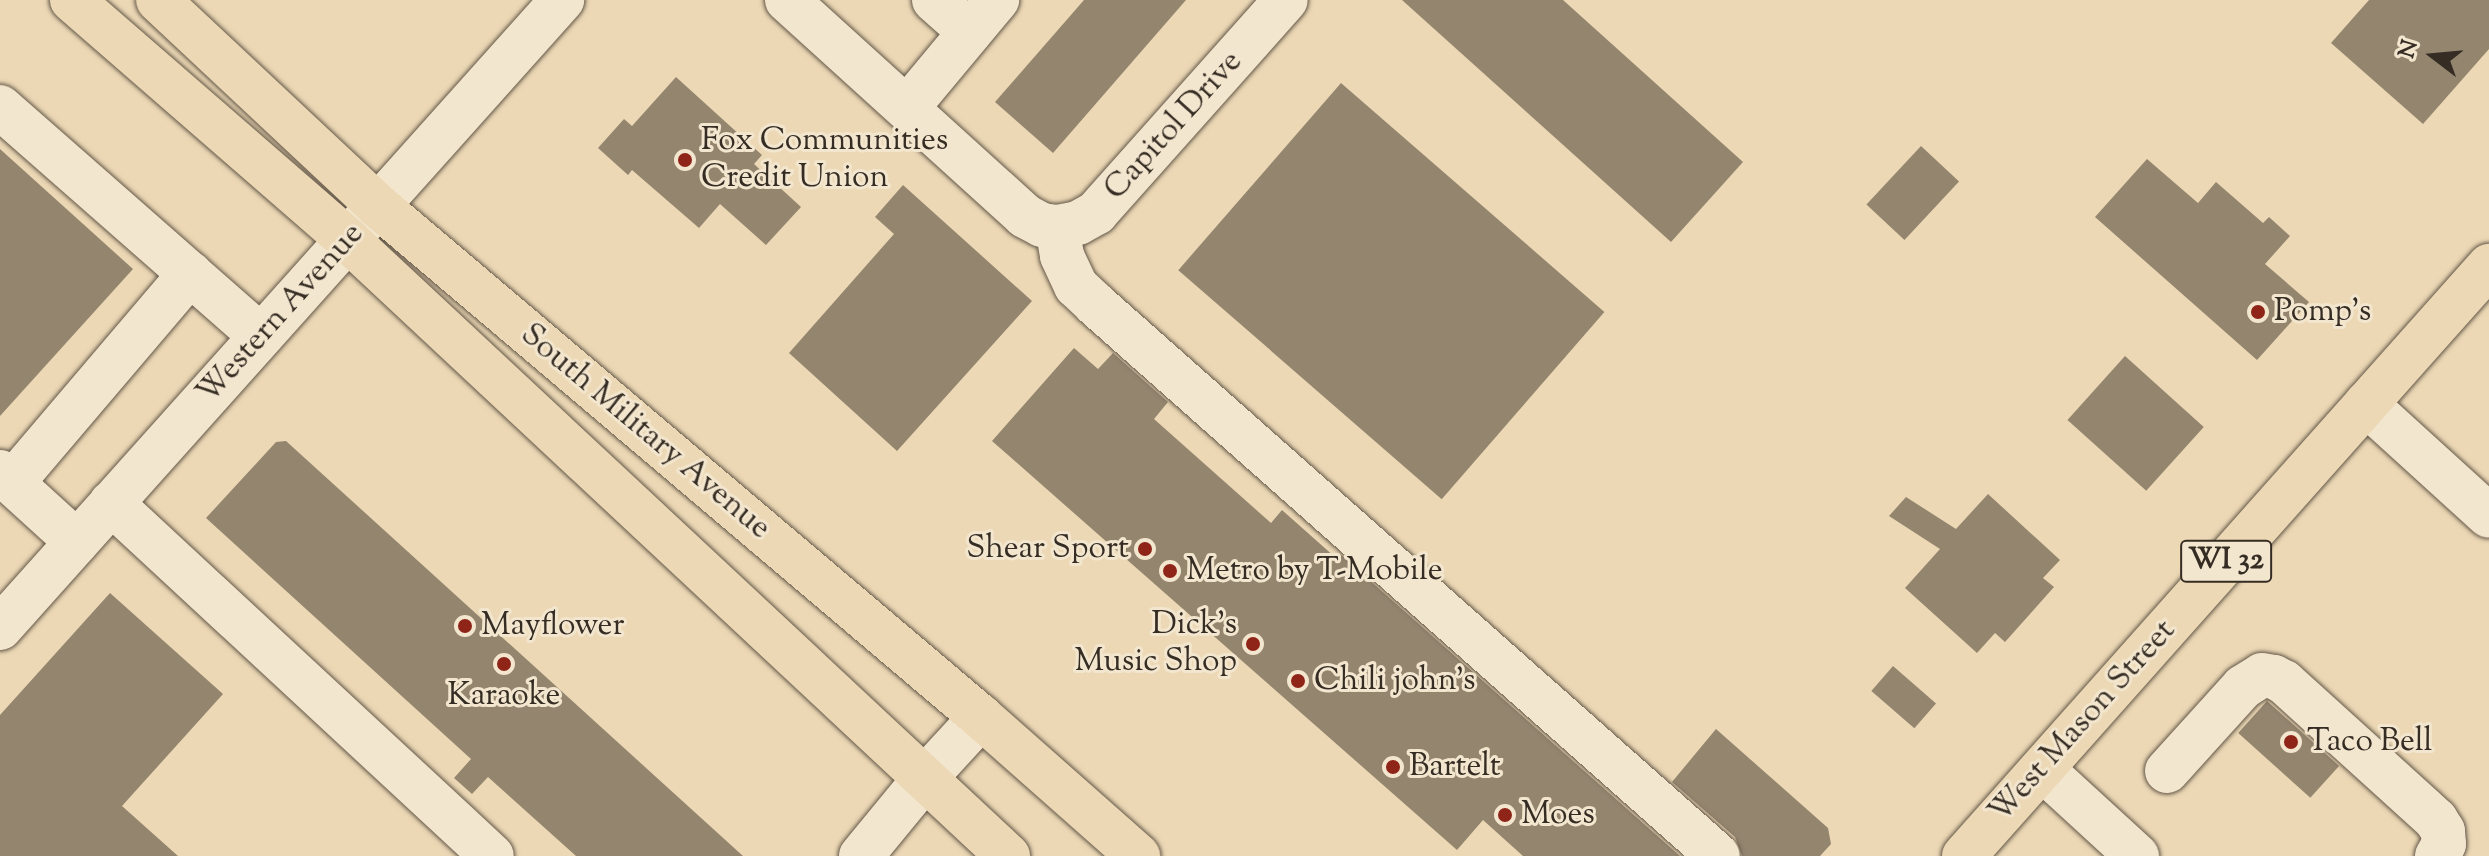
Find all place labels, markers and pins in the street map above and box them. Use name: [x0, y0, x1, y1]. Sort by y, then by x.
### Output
place label: Fox Communities Credit Union: [701, 123, 948, 198]
marker: Fox Communities Credit Union: [676, 151, 694, 169]
place label: Pomp's: [2274, 293, 2371, 331]
marker: Pomp's: [2249, 303, 2267, 321]
place label: Shear Sport: [966, 530, 1129, 568]
marker: Shear Sport: [1136, 540, 1154, 558]
place label: Metro by T-Mobile: [1186, 552, 1443, 590]
marker: Metro by T-Mobile: [1161, 562, 1179, 580]
place label: Mayflower: [481, 607, 624, 645]
place label: Dick's Music Shop: [1074, 607, 1237, 682]
marker: Mayflower: [456, 617, 474, 635]
marker: Dick's Music Shop: [1244, 635, 1262, 653]
marker: Karaoke: [495, 655, 513, 673]
place label: Chili john's: [1314, 662, 1476, 700]
marker: Chili john's: [1289, 672, 1307, 690]
place label: Karaoke: [448, 677, 560, 715]
place label: Taco Bell: [2307, 723, 2433, 761]
marker: Taco Bell: [2282, 733, 2300, 751]
place label: Bartelt: [1409, 748, 1501, 786]
marker: Bartelt: [1384, 758, 1402, 776]
place label: Moes: [1521, 796, 1595, 834]
marker: Moes: [1496, 806, 1514, 824]

